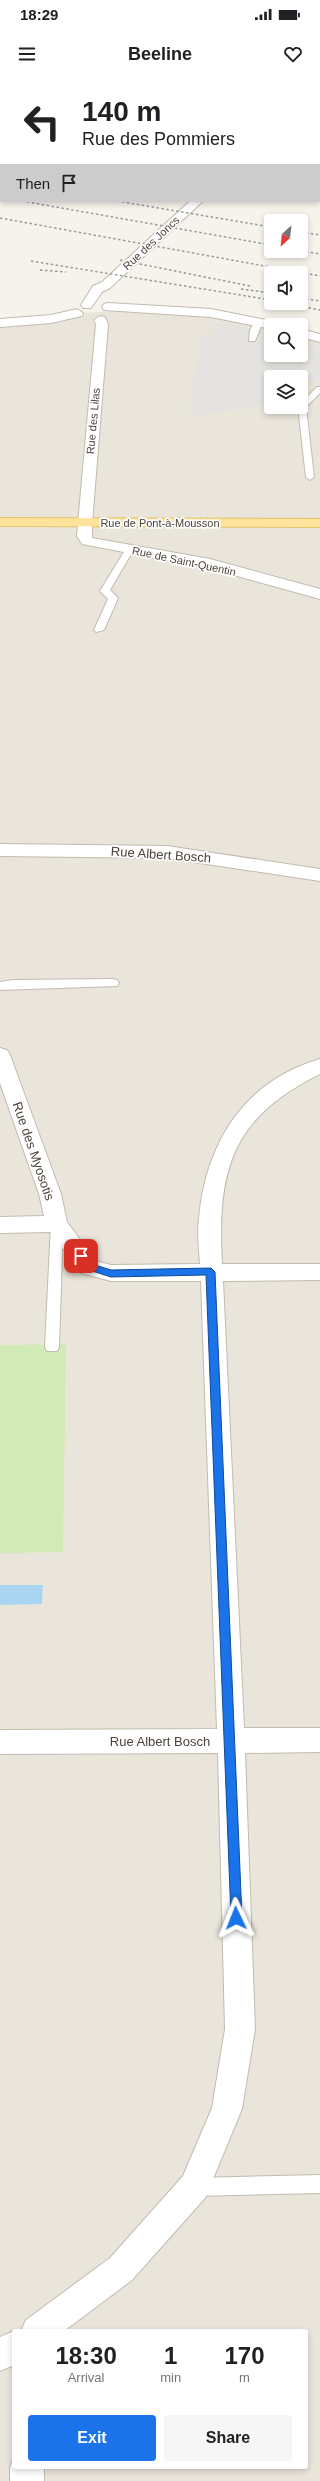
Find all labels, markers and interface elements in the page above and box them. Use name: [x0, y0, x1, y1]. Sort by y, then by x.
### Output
text: 18:29: [20, 6, 58, 23]
icon: menu: [16, 43, 38, 65]
icon: heart: [282, 43, 304, 65]
text: Beeline: [128, 44, 192, 64]
icon: left: [16, 96, 68, 148]
text: 140 m: [82, 96, 161, 127]
text: Rue des Pommiers: [82, 129, 235, 149]
icon: arrive: [58, 172, 80, 194]
text: Then: [16, 175, 50, 192]
street label: Rue des Joncs: [120, 213, 182, 272]
north arrow: [264, 214, 308, 258]
map controls: [264, 214, 308, 414]
button: sound: [264, 266, 308, 310]
button: search: [264, 318, 308, 362]
button: layers: [264, 370, 308, 414]
street label: Rue des Lilas: [84, 387, 102, 455]
street label: Rue de Pont-à-Mousson: [100, 517, 220, 529]
street label: Rue de Saint-Quentin: [131, 544, 237, 578]
street label: Rue Albert Bosch: [110, 844, 212, 865]
street label: Rue des Myosotis: [10, 1100, 58, 1203]
pin: [64, 1239, 98, 1273]
icon: arrive: [70, 1245, 92, 1267]
street label: Rue Albert Bosch: [110, 1734, 210, 1749]
position arrow: [215, 1897, 257, 1939]
text: 18:30: [55, 2342, 117, 2369]
text: 1: [164, 2342, 177, 2369]
text: 170: [225, 2342, 265, 2369]
text: Arrival: [68, 2370, 105, 2385]
text: min: [160, 2370, 181, 2385]
text: m: [239, 2370, 250, 2385]
button: Exit: [28, 2415, 156, 2461]
button: Share: [164, 2415, 292, 2461]

